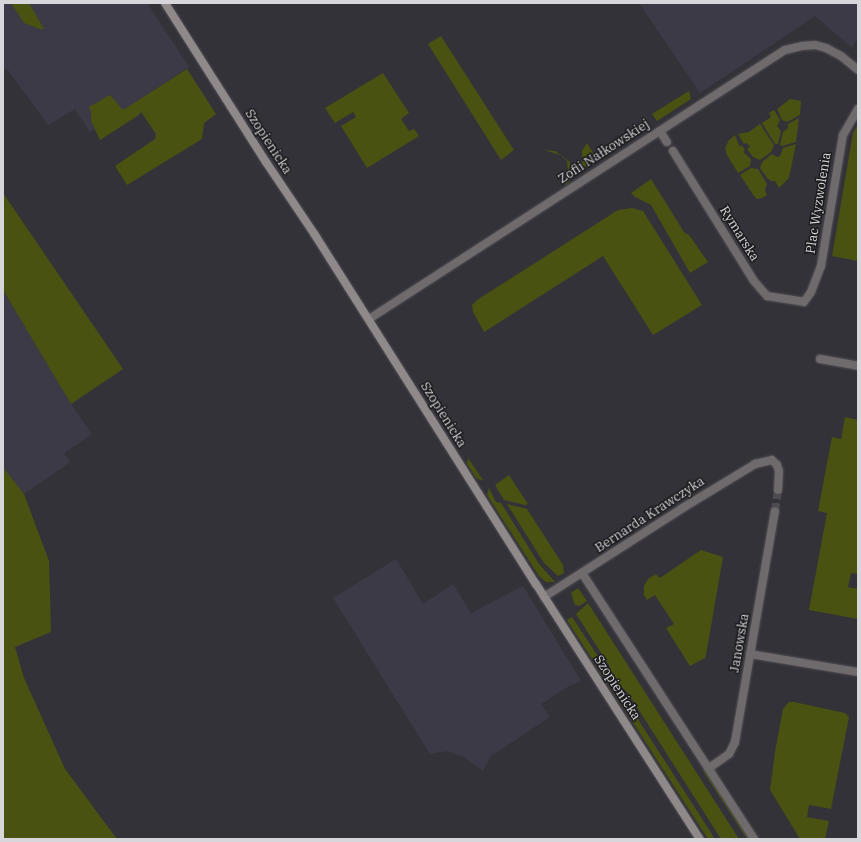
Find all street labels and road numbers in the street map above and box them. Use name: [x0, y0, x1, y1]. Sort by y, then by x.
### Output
street label: Szopienicka: [241, 107, 295, 177]
street label: Zofii Nałkowskiej: [555, 117, 653, 187]
street label: Plac Wyzwolenia: [803, 151, 835, 255]
street label: Rymarska: [716, 204, 762, 264]
street label: Szopienicka: [417, 379, 469, 451]
street label: Bernarda Krawczyka: [592, 474, 708, 556]
street label: Janowska: [727, 612, 753, 674]
street label: Szopienicka: [590, 653, 644, 723]

